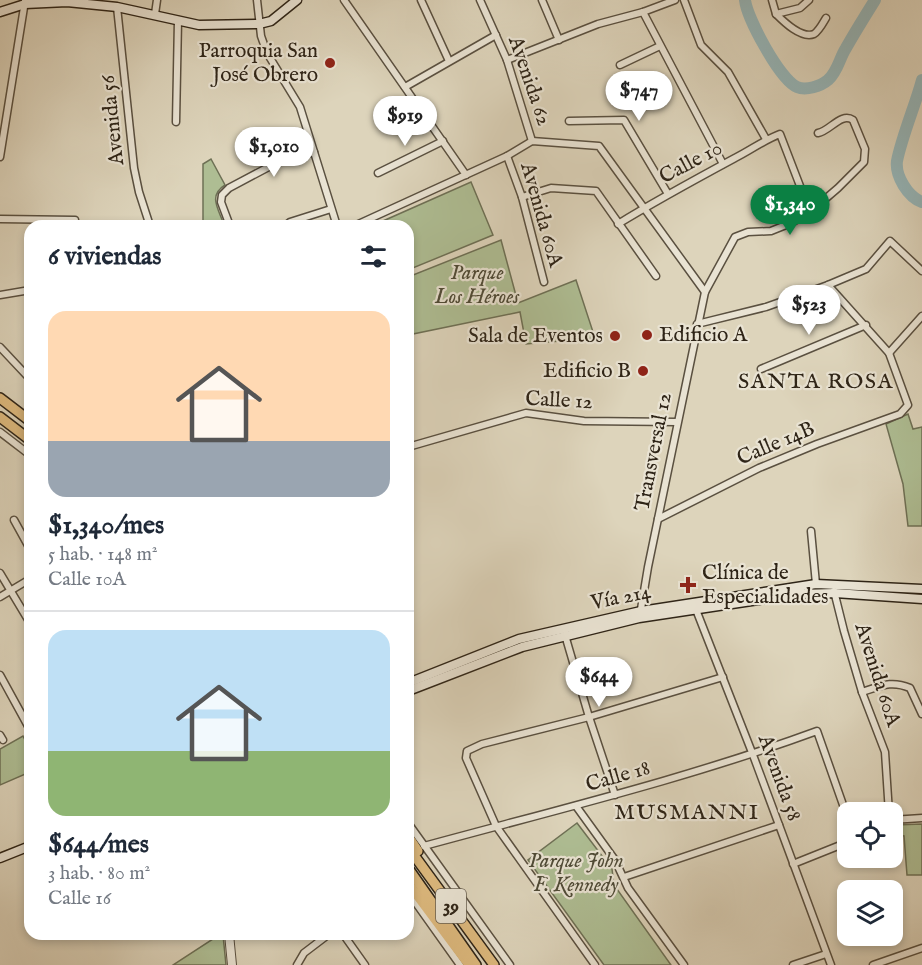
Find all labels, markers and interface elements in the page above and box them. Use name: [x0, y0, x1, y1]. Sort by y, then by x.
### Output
street label: Avenida 62: [501, 32, 557, 129]
place label: Parroquia San José Obrero: [199, 38, 318, 89]
marker: Parroquia San José Obrero: [323, 56, 337, 70]
pin: $747: [603, 71, 675, 122]
street label: Avenida 56: [95, 72, 131, 167]
text: $747: [620, 78, 658, 103]
pin: $919: [369, 96, 441, 147]
text: $919: [387, 103, 423, 128]
pin: $1,010: [225, 127, 323, 178]
text: $1,010: [249, 134, 299, 159]
street label: Calle 10: [655, 135, 727, 191]
street label: Avenida 60A: [513, 159, 569, 271]
pin: $1,340: [741, 185, 839, 236]
text: $1,340: [765, 192, 815, 217]
text: 6 viviendas: [48, 240, 161, 273]
icon: filters: [357, 240, 390, 273]
park label: Parque Los Héroes: [434, 260, 520, 311]
pin: $523: [773, 285, 845, 336]
text: $523: [791, 292, 827, 317]
place label: Edificio A: [659, 322, 748, 349]
place label: Sala de Eventos: [468, 323, 603, 350]
marker: Edificio A: [640, 328, 654, 342]
marker: Sala de Eventos: [608, 329, 622, 343]
icon: home: [165, 350, 273, 458]
place label: Edificio B: [543, 358, 631, 385]
marker: Edificio B: [636, 364, 650, 378]
district label: SANTA ROSA: [738, 368, 894, 396]
street label: Calle 12: [525, 386, 593, 416]
street label: Transversal 12: [629, 390, 679, 514]
street label: Calle 14B: [733, 416, 819, 472]
text: $1,340/mes: [48, 509, 164, 542]
text: 5 hab. · 148 m²: [48, 542, 158, 567]
place label: Clínica de Especialidades: [702, 560, 828, 611]
text: Calle 10A: [48, 567, 126, 592]
marker: Clínica de Especialidades: [679, 576, 697, 594]
street label: Vía 214: [588, 579, 654, 617]
street label: Avenida 60A: [847, 619, 907, 731]
pin: $644: [563, 657, 635, 708]
text: $644: [579, 664, 619, 689]
icon: home: [165, 669, 273, 777]
street label: Avenida 58: [751, 730, 807, 825]
street label: Calle 18: [583, 755, 653, 799]
district label: MUSMANNI: [614, 799, 760, 827]
map controls: [837, 802, 903, 946]
button: locate: [837, 802, 903, 868]
text: $644/mes: [48, 828, 149, 861]
park label: Parque John F. Kennedy: [528, 848, 624, 899]
text: 3 hab. · 80 m²: [48, 861, 150, 886]
button: layers: [837, 880, 903, 946]
text: Calle 16: [48, 886, 111, 911]
road number: 39: [436, 889, 466, 923]

